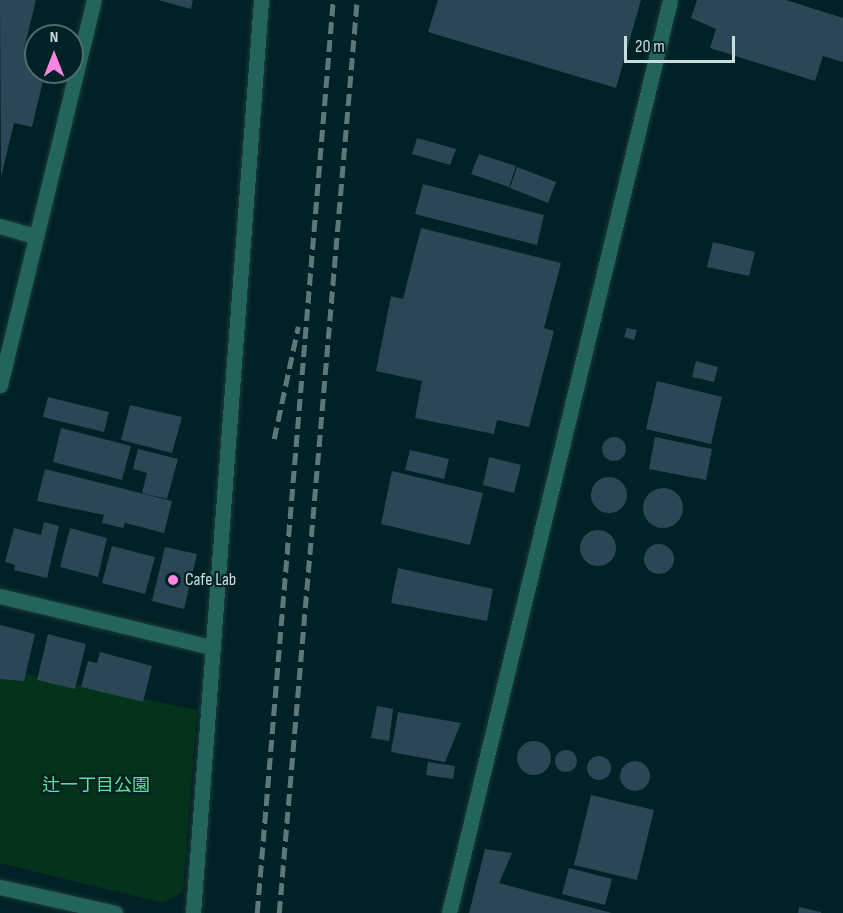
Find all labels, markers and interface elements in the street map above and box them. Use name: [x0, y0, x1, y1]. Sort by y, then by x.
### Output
north arrow: [24, 24, 84, 84]
scale bar: [627, 24, 738, 62]
text: N: [50, 28, 58, 47]
text: 20 m: [635, 36, 665, 57]
place label: Cafe Lab: [185, 569, 236, 591]
marker: Cafe Lab: [166, 573, 180, 587]
park label: 辻一丁目公園: [42, 775, 150, 797]

